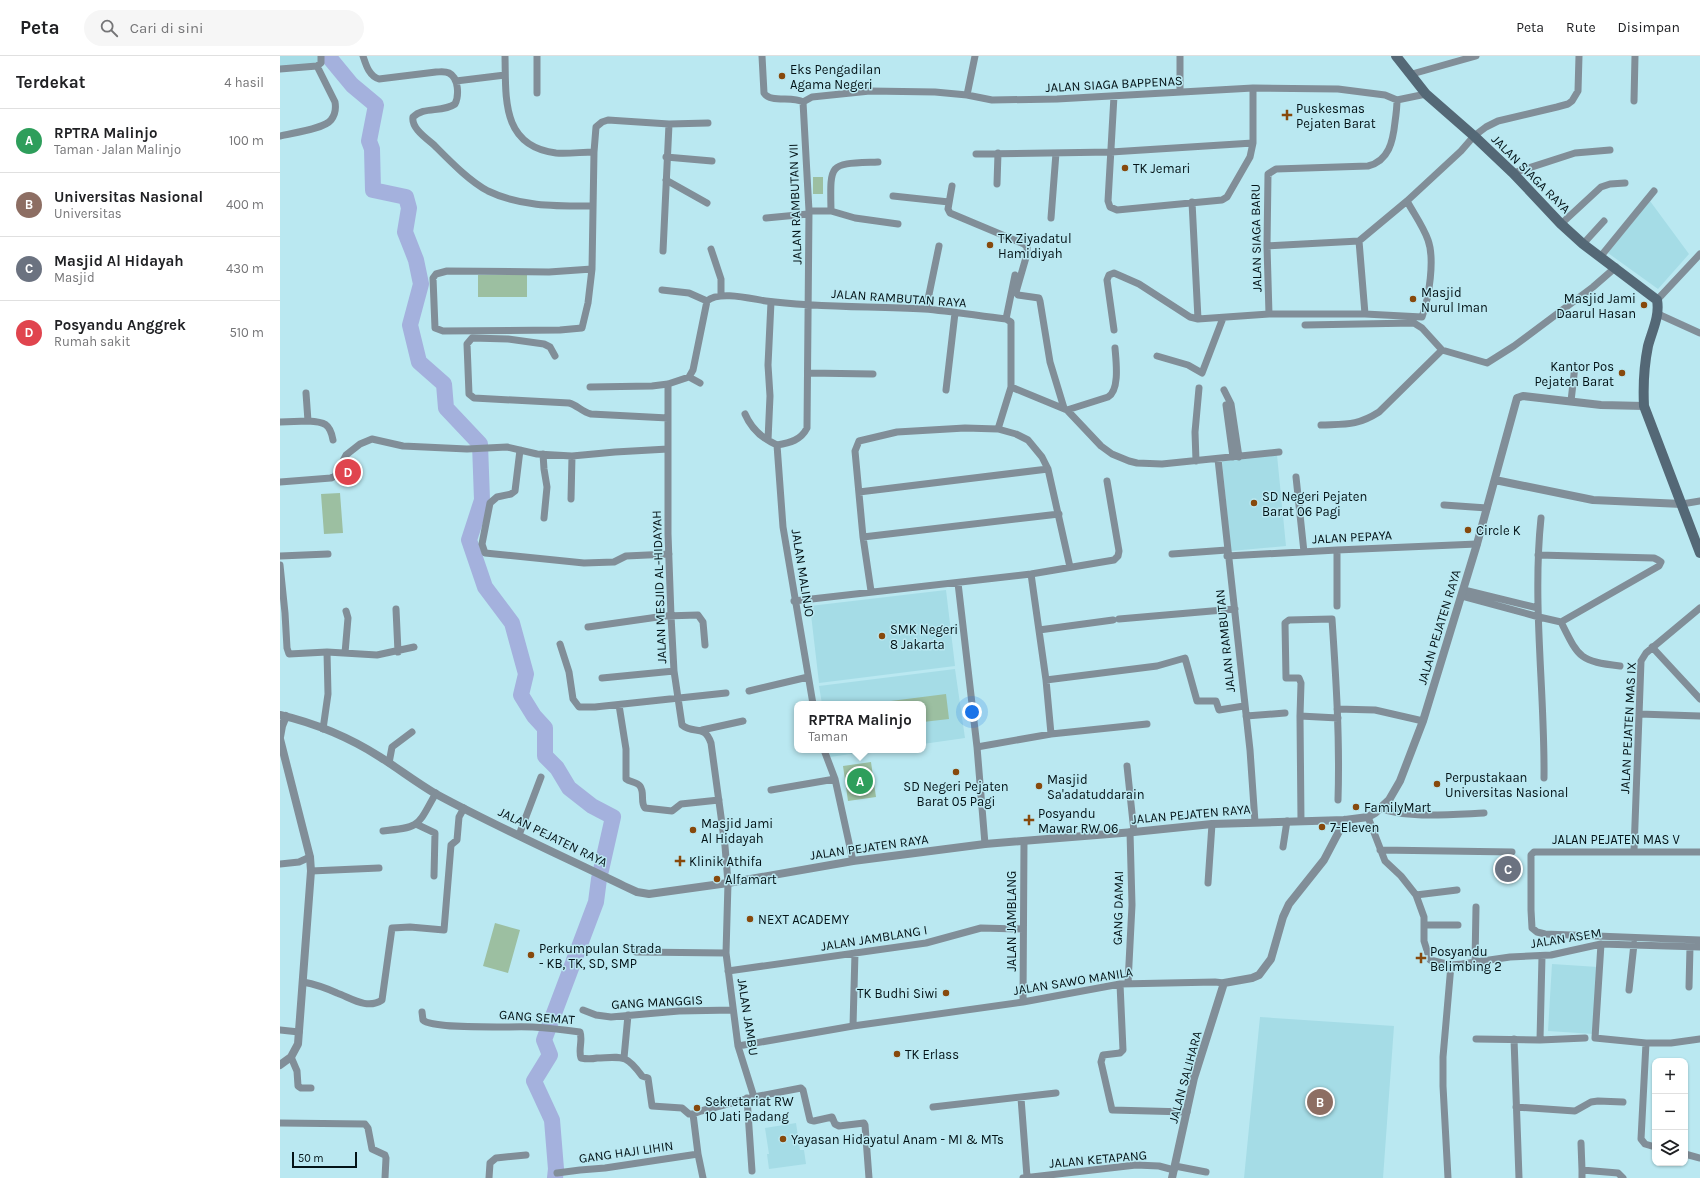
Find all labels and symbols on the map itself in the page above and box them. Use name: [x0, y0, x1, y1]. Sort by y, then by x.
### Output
place label: Eks Pengadilan Agama Negeri: [790, 62, 881, 92]
marker: Eks Pengadilan Agama Negeri: [777, 71, 787, 81]
street label: JALAN SIAGA BAPPENAS: [1045, 73, 1183, 95]
place label: Puskesmas Pejaten Barat: [1296, 101, 1376, 131]
marker: Puskesmas Pejaten Barat: [1281, 109, 1293, 121]
street label: JALAN SIAGA RAYA: [1489, 132, 1574, 217]
street label: JALAN RAMBUTAN VII: [785, 143, 805, 265]
place label: TK Jemari: [1133, 161, 1190, 176]
marker: TK Jemari: [1120, 163, 1130, 173]
street label: JALAN SIAGA BARU: [1248, 184, 1264, 292]
place label: TK Ziyadatul Hamidiyah: [998, 231, 1072, 261]
marker: TK Ziyadatul Hamidiyah: [985, 240, 995, 250]
place label: Masjid Nurul Iman: [1421, 285, 1488, 315]
street label: JALAN RAMBUTAN RAYA: [831, 286, 968, 310]
place label: Masjid Jami Daarul Hasan: [1556, 291, 1636, 321]
marker: Masjid Nurul Iman: [1408, 294, 1418, 304]
marker: Masjid Jami Daarul Hasan: [1639, 300, 1649, 310]
place label: Kantor Pos Pejaten Barat: [1534, 359, 1614, 389]
marker: Kantor Pos Pejaten Barat: [1617, 368, 1627, 378]
pin: D: [335, 457, 361, 487]
place label: SD Negeri Pejaten Barat 06 Pagi: [1262, 489, 1367, 519]
marker: SD Negeri Pejaten Barat 06 Pagi: [1249, 498, 1259, 508]
street label: JALAN MESJID AL-HIDAYAH: [649, 510, 669, 664]
place label: Circle K: [1476, 523, 1521, 538]
marker: Circle K: [1463, 525, 1473, 535]
street label: JALAN PEPAYA: [1312, 527, 1393, 547]
street label: JALAN MALINJO: [789, 528, 817, 618]
street label: JALAN PEJATEN RAYA: [1414, 567, 1464, 686]
street label: JALAN RAMBUTAN: [1212, 589, 1238, 693]
place label: SMK Negeri 8 Jakarta: [890, 622, 958, 652]
marker: SMK Negeri 8 Jakarta: [877, 631, 887, 641]
street label: JALAN PEJATEN MAS IX: [1617, 662, 1639, 794]
your location: [962, 702, 982, 722]
pin: A: [847, 766, 873, 796]
marker: SD Negeri Pejaten Barat 05 Pagi: [951, 767, 961, 777]
place label: Perpustakaan Universitas Nasional: [1445, 770, 1568, 800]
place label: Masjid Sa'adatuddarain: [1047, 772, 1145, 802]
place label: SD Negeri Pejaten Barat 05 Pagi: [903, 779, 1009, 809]
marker: Perpustakaan Universitas Nasional: [1432, 779, 1442, 789]
marker: Masjid Sa'adatuddarain: [1034, 781, 1044, 791]
place label: FamilyMart: [1364, 800, 1431, 815]
street label: JALAN PEJATEN RAYA: [1131, 801, 1252, 827]
marker: FamilyMart: [1351, 802, 1361, 812]
street label: JALAN PEJATEN RAYA: [496, 804, 610, 870]
place label: Posyandu Mawar RW 06: [1038, 806, 1118, 836]
marker: Posyandu Mawar RW 06: [1023, 814, 1035, 826]
place label: Masjid Jami Al Hidayah: [701, 816, 773, 846]
place label: 7-Eleven: [1330, 820, 1379, 835]
marker: 7-Eleven: [1317, 822, 1327, 832]
marker: Masjid Jami Al Hidayah: [688, 825, 698, 835]
street label: JALAN PEJATEN RAYA: [809, 831, 930, 863]
street label: JALAN PEJATEN MAS V: [1552, 832, 1680, 847]
place label: Klinik Athifa: [689, 854, 762, 869]
pin: C: [1495, 854, 1521, 884]
marker: Klinik Athifa: [674, 855, 686, 867]
street label: JALAN JAMBLANG: [1004, 871, 1019, 971]
street label: GANG DAMAI: [1110, 871, 1126, 945]
place label: Alfamart: [725, 872, 777, 887]
marker: Alfamart: [712, 874, 722, 884]
place label: NEXT ACADEMY: [758, 912, 849, 927]
marker: NEXT ACADEMY: [745, 914, 755, 924]
street label: JALAN JAMBLANG I: [820, 922, 928, 954]
street label: JALAN ASEM: [1529, 925, 1603, 951]
place label: Perkumpulan Strada - KB, TK, SD, SMP: [539, 941, 662, 971]
place label: Posyandu Belimbing 2: [1430, 944, 1502, 974]
marker: Perkumpulan Strada - KB, TK, SD, SMP: [526, 950, 536, 960]
marker: Posyandu Belimbing 2: [1415, 952, 1427, 964]
street label: JALAN SAWO MANILA: [1012, 964, 1134, 998]
street label: JALAN JAMBU: [734, 977, 762, 1057]
place label: TK Budhi Siwi: [857, 986, 938, 1001]
marker: TK Budhi Siwi: [941, 988, 951, 998]
street label: GANG MANGGIS: [611, 992, 703, 1012]
street label: GANG SEMAT: [499, 1007, 576, 1027]
street label: JALAN SALIHARA: [1165, 1029, 1205, 1125]
place label: TK Erlass: [905, 1047, 959, 1062]
marker: TK Erlass: [892, 1049, 902, 1059]
pin: B: [1307, 1087, 1333, 1117]
place label: Sekretariat RW 10 Jati Padang: [705, 1094, 794, 1124]
marker: Sekretariat RW 10 Jati Padang: [692, 1103, 702, 1113]
place label: Yayasan Hidayatul Anam - MI & MTs: [791, 1132, 1004, 1147]
marker: Yayasan Hidayatul Anam - MI & MTs: [778, 1134, 788, 1144]
street label: GANG HAJI LIHIN: [578, 1138, 674, 1166]
street label: JALAN KETAPANG: [1048, 1147, 1148, 1171]
scale bar: [292, 1150, 357, 1169]

